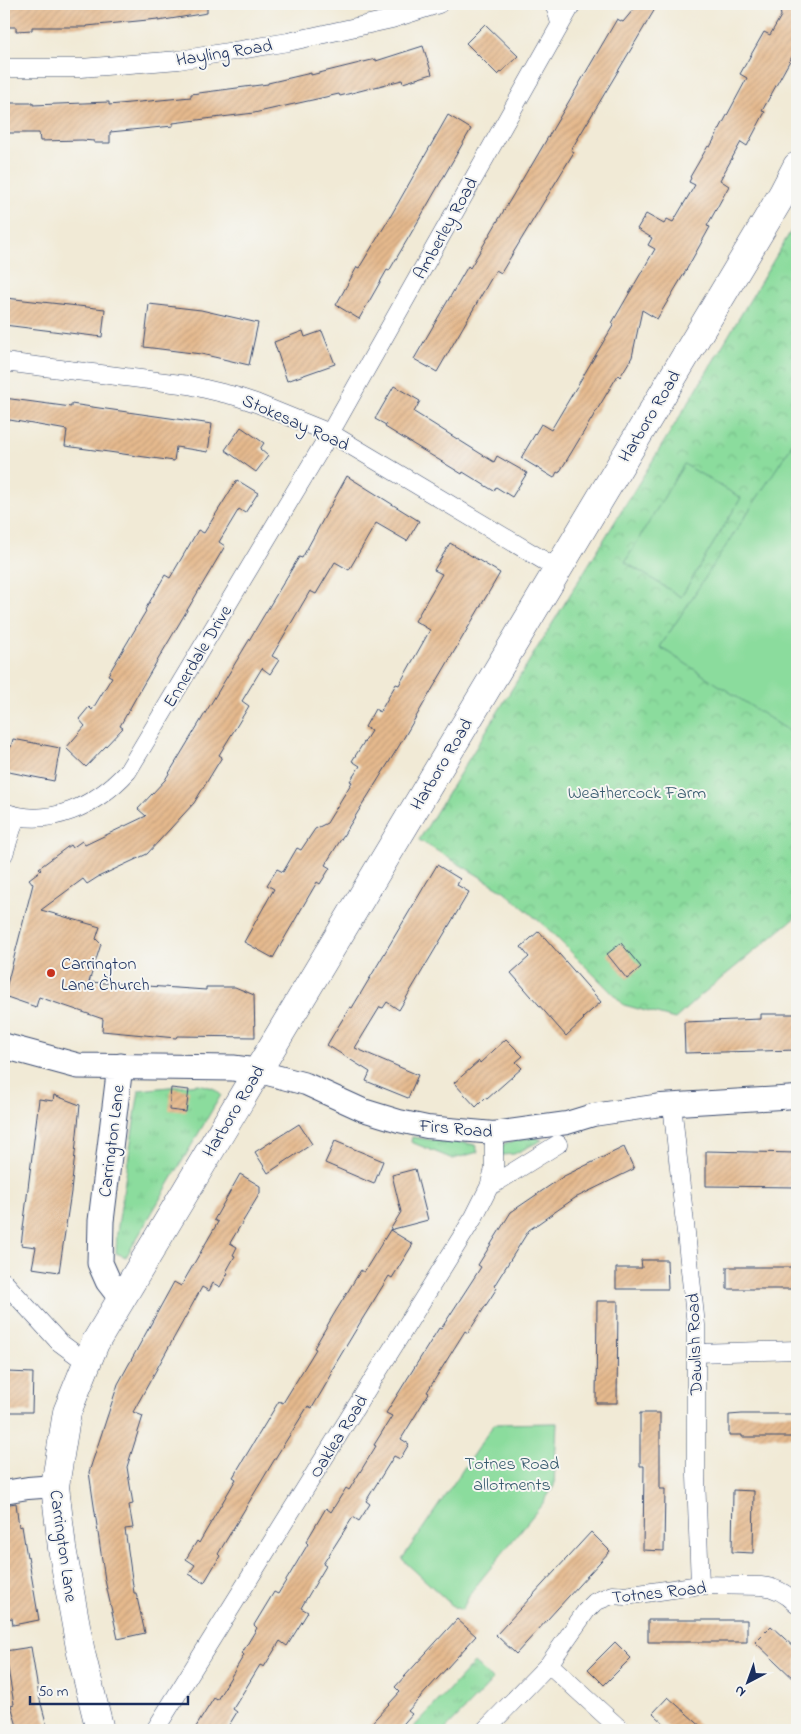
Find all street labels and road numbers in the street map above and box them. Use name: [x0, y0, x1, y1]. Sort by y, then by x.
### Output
street label: Hayling Road: [174, 34, 274, 75]
street label: Amberley Road: [408, 173, 485, 285]
street label: Harboro Road: [613, 366, 688, 468]
street label: Stokesay Road: [237, 389, 353, 459]
street label: Ennerdale Drive: [158, 600, 240, 713]
street label: Harboro Road: [405, 714, 480, 816]
street label: Harboro Road: [197, 1061, 272, 1163]
street label: Carrington Lane: [93, 1083, 134, 1199]
street label: Firs Road: [417, 1114, 493, 1146]
street label: Dawlish Road: [681, 1292, 711, 1396]
street label: Oaklea Road: [304, 1390, 376, 1484]
street label: Carrington Lane: [40, 1488, 83, 1605]
street label: Totnes Road: [611, 1576, 708, 1612]

